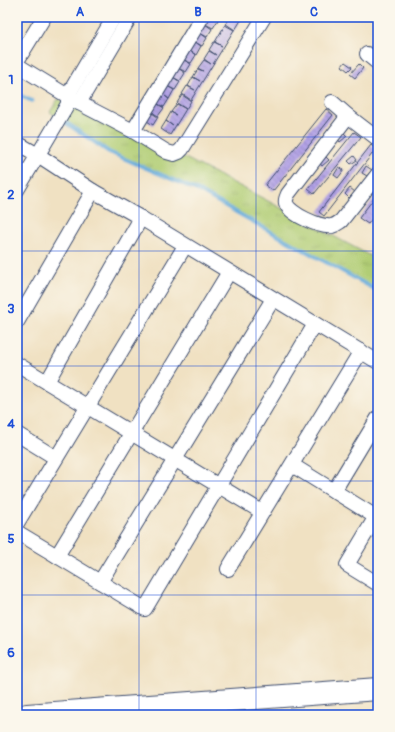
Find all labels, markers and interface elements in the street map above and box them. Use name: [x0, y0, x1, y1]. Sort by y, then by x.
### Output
text: A: [76, 4, 85, 20]
text: B: [194, 4, 202, 20]
text: C: [310, 4, 318, 20]
text: 1: [8, 72, 14, 88]
text: 2: [7, 187, 15, 203]
text: 3: [7, 301, 15, 317]
text: 4: [7, 416, 15, 432]
text: 5: [7, 531, 15, 547]
text: 6: [7, 645, 15, 661]

